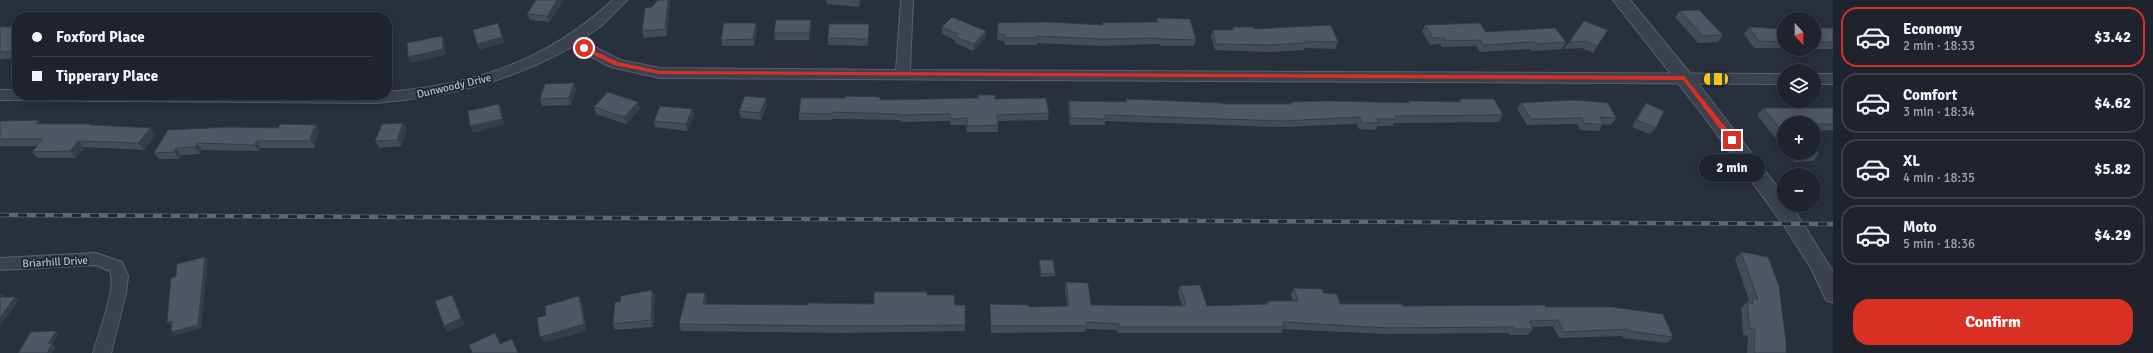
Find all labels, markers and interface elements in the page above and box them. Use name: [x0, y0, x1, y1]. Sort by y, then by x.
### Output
north arrow: [1777, 12, 1821, 56]
map controls: [1777, 12, 1821, 212]
icon: car: [1855, 19, 1891, 55]
text: Economy: [1903, 20, 1962, 38]
text: Foxford Place: [56, 28, 145, 46]
text: $3.42: [2094, 28, 2131, 46]
text: 2 min · 18:33: [1903, 38, 1975, 54]
route start: [575, 39, 593, 57]
button: layers: [1777, 64, 1821, 108]
text: Tipperary Place: [56, 67, 158, 85]
street label: Dunwoody Drive: [415, 71, 493, 101]
car: [1704, 73, 1728, 85]
icon: car: [1855, 85, 1891, 121]
text: Comfort: [1903, 86, 1957, 104]
text: $4.62: [2094, 94, 2131, 112]
text: 3 min · 18:34: [1903, 104, 1975, 120]
button: +: [1777, 116, 1821, 160]
route end: [1723, 131, 1741, 149]
icon: car: [1855, 151, 1891, 187]
text: XL: [1903, 152, 1920, 170]
callout: 2 min: [1699, 154, 1765, 182]
text: 2 min: [1716, 160, 1748, 176]
text: $5.82: [2094, 160, 2131, 178]
button: −: [1777, 168, 1821, 212]
text: 4 min · 18:35: [1903, 170, 1975, 186]
icon: car: [1855, 217, 1891, 253]
text: Moto: [1903, 218, 1937, 236]
text: $4.29: [2094, 226, 2131, 244]
text: 5 min · 18:36: [1903, 236, 1975, 252]
street label: Briarhill Drive: [22, 254, 88, 270]
button: Confirm: [1853, 299, 2133, 345]

